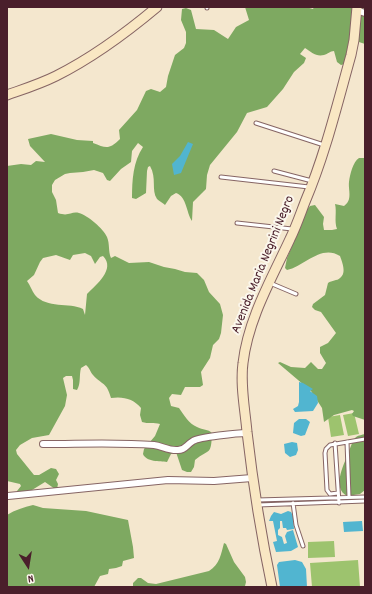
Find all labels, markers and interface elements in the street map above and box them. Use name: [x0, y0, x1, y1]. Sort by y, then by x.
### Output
street label: Avenida Maria Negrini Negro: [229, 194, 299, 336]
north arrow: [8, 546, 48, 586]
text: N: [26, 569, 35, 586]

